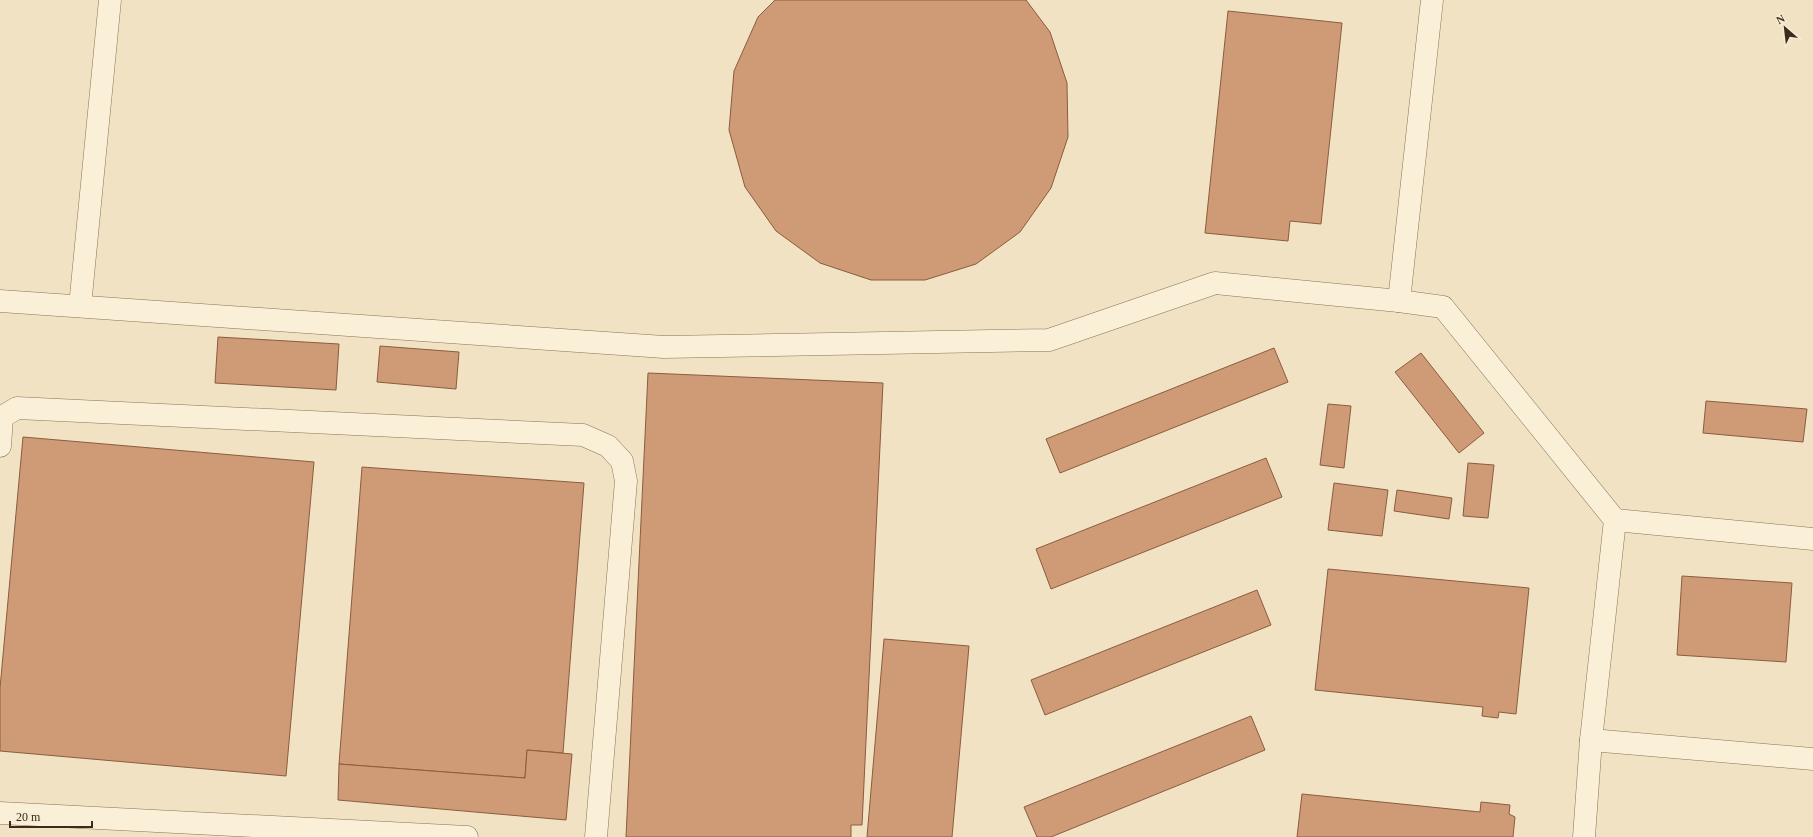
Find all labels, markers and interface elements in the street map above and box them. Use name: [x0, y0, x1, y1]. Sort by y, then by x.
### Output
north arrow: [1765, 8, 1805, 48]
text: N: [1774, 12, 1787, 26]
scale bar: [10, 803, 92, 829]
text: 20 m: [16, 810, 41, 824]

